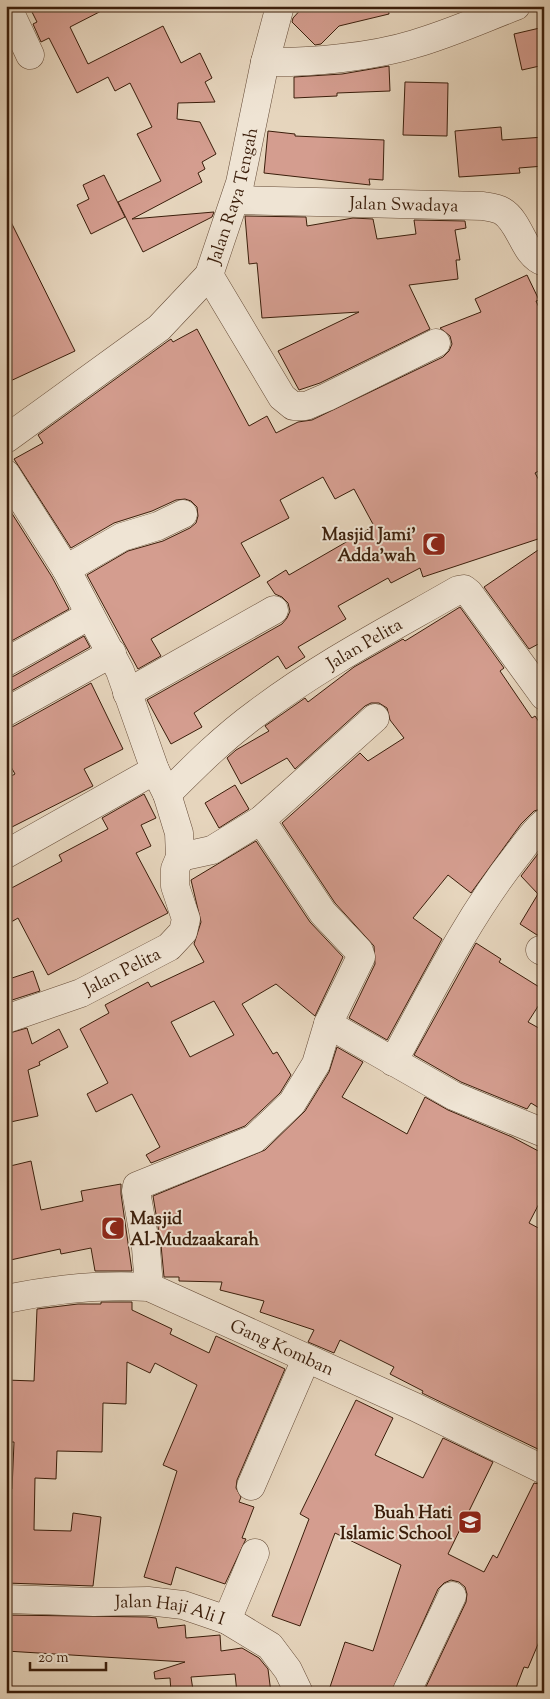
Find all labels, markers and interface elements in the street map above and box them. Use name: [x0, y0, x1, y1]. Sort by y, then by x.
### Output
street label: Jalan Raya Tengah: [202, 125, 266, 269]
street label: Jalan Swadaya: [348, 192, 459, 220]
place label: Masjid Jami' Adda'wah: [322, 523, 416, 570]
mosque icon: Masjid Jami' Adda'wah: [421, 531, 447, 557]
street label: Jalan Pelita: [322, 613, 408, 678]
street label: Jalan Pelita: [79, 942, 166, 1004]
place label: Masjid Al-Mudzaakarah: [130, 1207, 259, 1254]
mosque icon: Masjid Al-Mudzaakarah: [100, 1215, 126, 1241]
street label: Gang Komban: [225, 1314, 338, 1384]
place label: Buah Hati Islamic School: [340, 1501, 453, 1548]
school or university icon: Buah Hati Islamic School: [457, 1509, 483, 1535]
street label: Jalan Haji Ali I: [114, 1590, 228, 1633]
scale bar: [30, 1639, 106, 1671]
text: 20 m: [38, 1648, 69, 1669]

